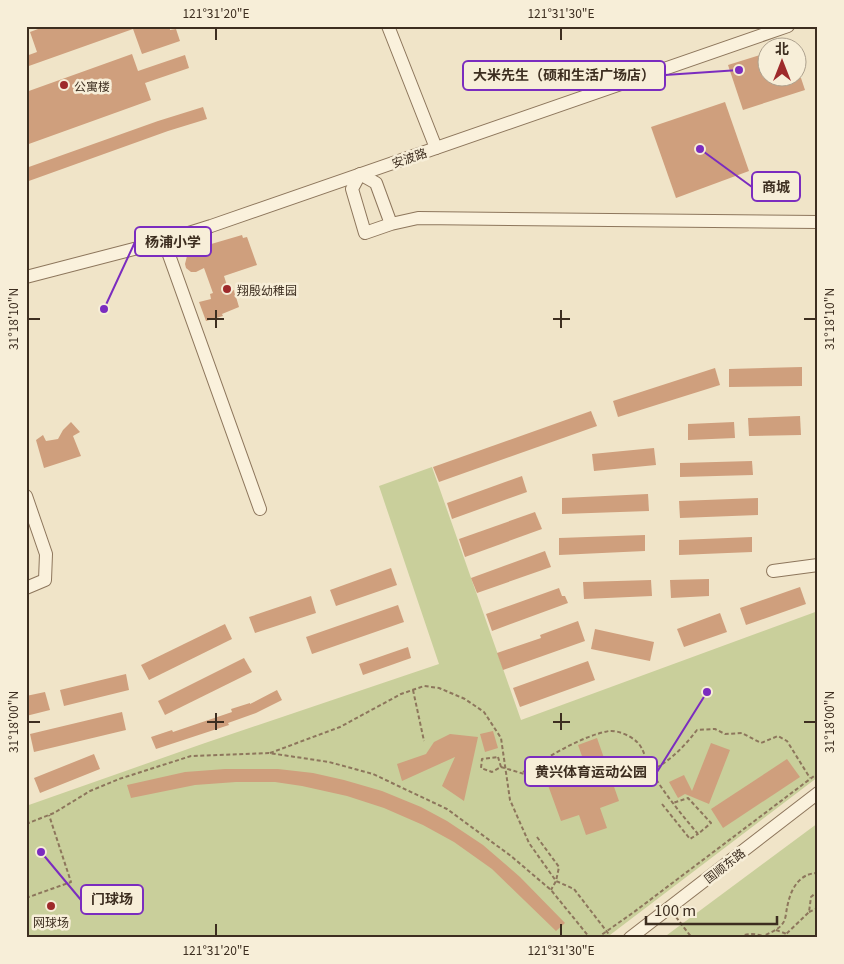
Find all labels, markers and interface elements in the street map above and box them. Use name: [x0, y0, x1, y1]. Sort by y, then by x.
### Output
text: 121°31'20"E: [182, 4, 250, 21]
text: 121°31'30"E: [527, 4, 595, 21]
north arrow: [756, 38, 806, 88]
text: 北: [775, 38, 789, 58]
callout: 大米先生（硕和生活广场店）: [463, 61, 665, 90]
text: 大米先生（硕和生活广场店）: [473, 64, 655, 84]
place label: 公寓楼: [74, 77, 110, 94]
marker: 公寓楼: [58, 79, 70, 91]
street label: 安波路: [389, 143, 429, 171]
callout: 商城: [752, 172, 800, 201]
text: 商城: [762, 176, 790, 196]
callout: 杨浦小学: [135, 227, 211, 256]
text: 杨浦小学: [145, 231, 201, 251]
place label: 翔殷幼稚园: [237, 281, 297, 298]
marker: 翔殷幼稚园: [221, 283, 233, 295]
text: 31°18'10"N: [4, 288, 21, 350]
text: 31°18'10"N: [820, 288, 837, 350]
text: 31°18'00"N: [4, 691, 21, 753]
text: 31°18'00"N: [820, 691, 837, 753]
callout: 黄兴体育运动公园: [525, 757, 657, 786]
text: 黄兴体育运动公园: [535, 761, 647, 781]
street label: 国顺东路: [700, 844, 748, 886]
callout: 门球场: [81, 885, 143, 914]
text: 门球场: [91, 888, 133, 908]
scale bar: [646, 894, 778, 926]
text: 100 m: [654, 899, 696, 920]
marker: 网球场: [45, 900, 57, 912]
place label: 网球场: [33, 913, 69, 930]
text: 121°31'20"E: [182, 941, 250, 958]
text: 121°31'30"E: [527, 941, 595, 958]

